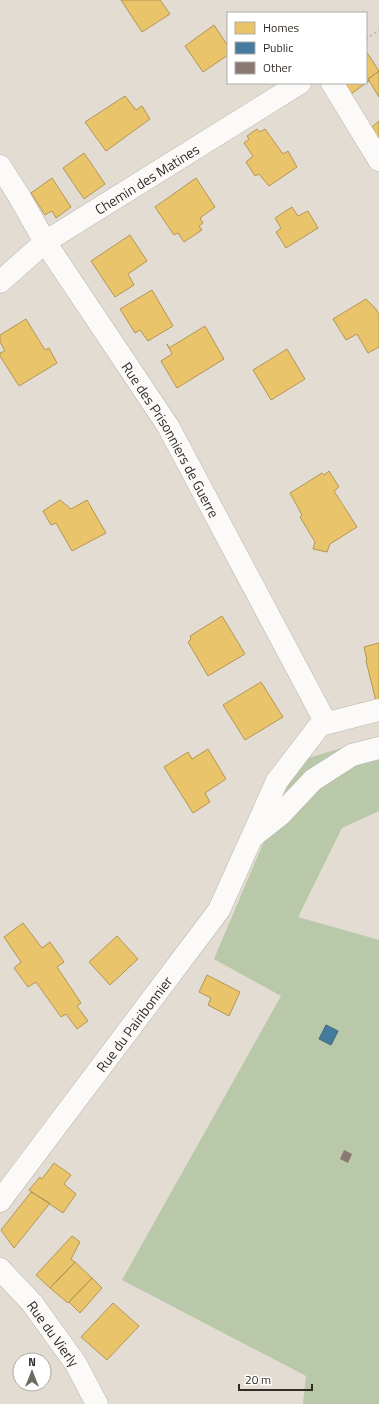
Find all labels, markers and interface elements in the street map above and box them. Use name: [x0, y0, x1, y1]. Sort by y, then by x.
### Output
legend: [227, 12, 367, 84]
text: Homes: [263, 18, 299, 37]
text: Public: [263, 38, 293, 57]
text: Other: [263, 58, 292, 77]
street label: Chemin des Matines: [90, 138, 203, 219]
street label: Rue des Prisonniers de Guerre: [117, 357, 225, 521]
street label: Rue du Pairibonnier: [90, 971, 177, 1076]
street label: Rue du Vierly: [23, 1296, 85, 1371]
north arrow: [12, 1352, 52, 1392]
text: N: [28, 1354, 36, 1370]
scale bar: [239, 1366, 312, 1392]
text: 20 m: [245, 1370, 271, 1389]

